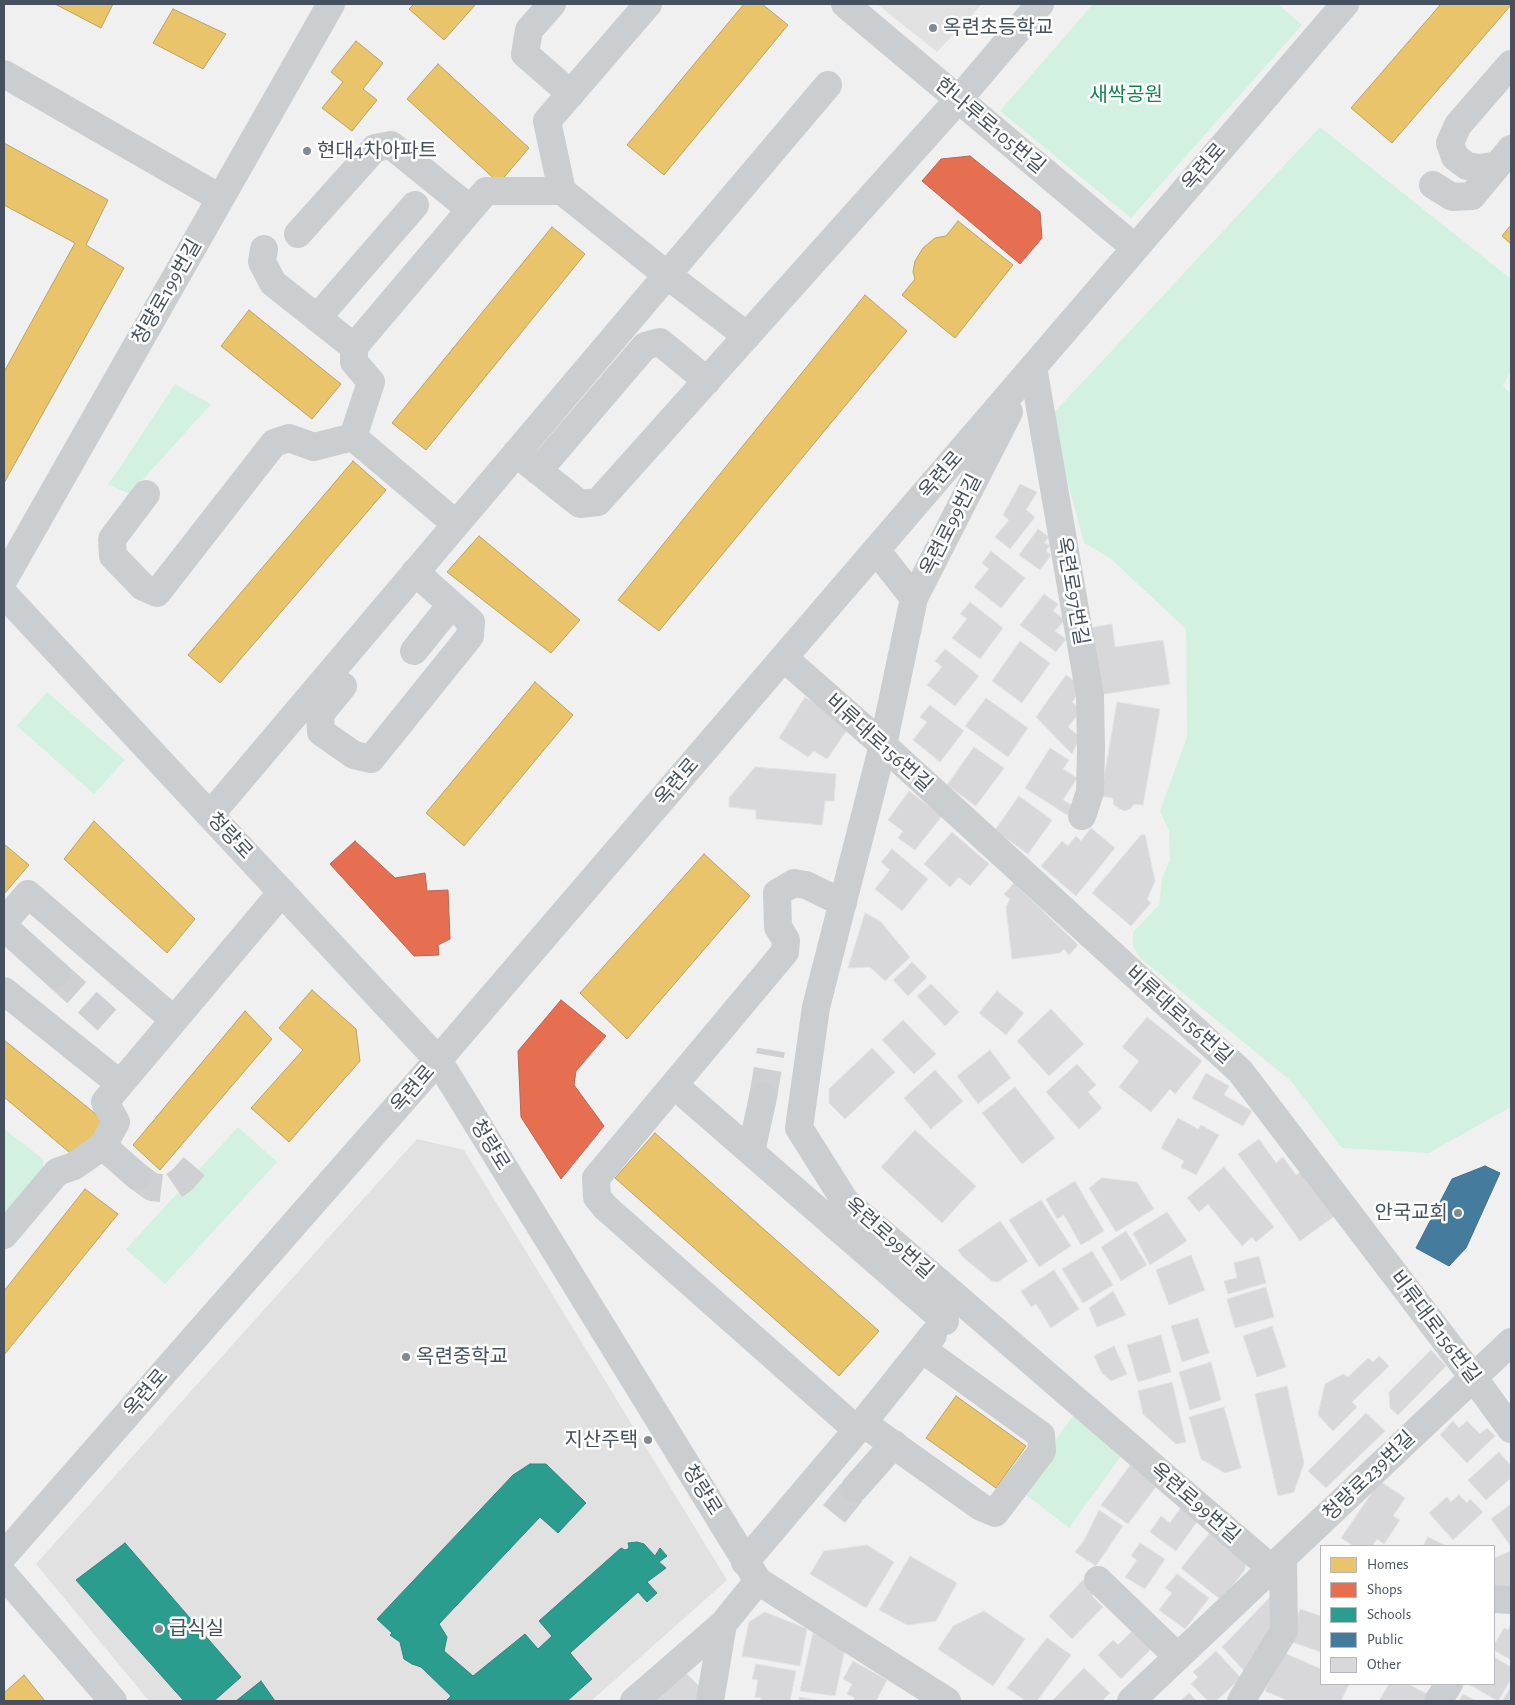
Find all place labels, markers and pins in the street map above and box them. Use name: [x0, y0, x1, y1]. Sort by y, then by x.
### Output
place label: 옥련초등학교: [943, 16, 1053, 40]
marker: 옥련초등학교: [927, 22, 939, 34]
place label: 현대4차아파트: [317, 139, 437, 163]
marker: 현대4차아파트: [301, 145, 313, 157]
place label: 안국교회: [1374, 1201, 1448, 1225]
marker: 안국교회: [1452, 1207, 1464, 1219]
place label: 옥련중학교: [416, 1345, 508, 1369]
marker: 옥련중학교: [400, 1351, 412, 1363]
place label: 지산주택: [564, 1428, 638, 1452]
marker: 지산주택: [642, 1434, 654, 1446]
place label: 급식실: [169, 1617, 224, 1641]
marker: 급식실: [153, 1623, 165, 1635]

